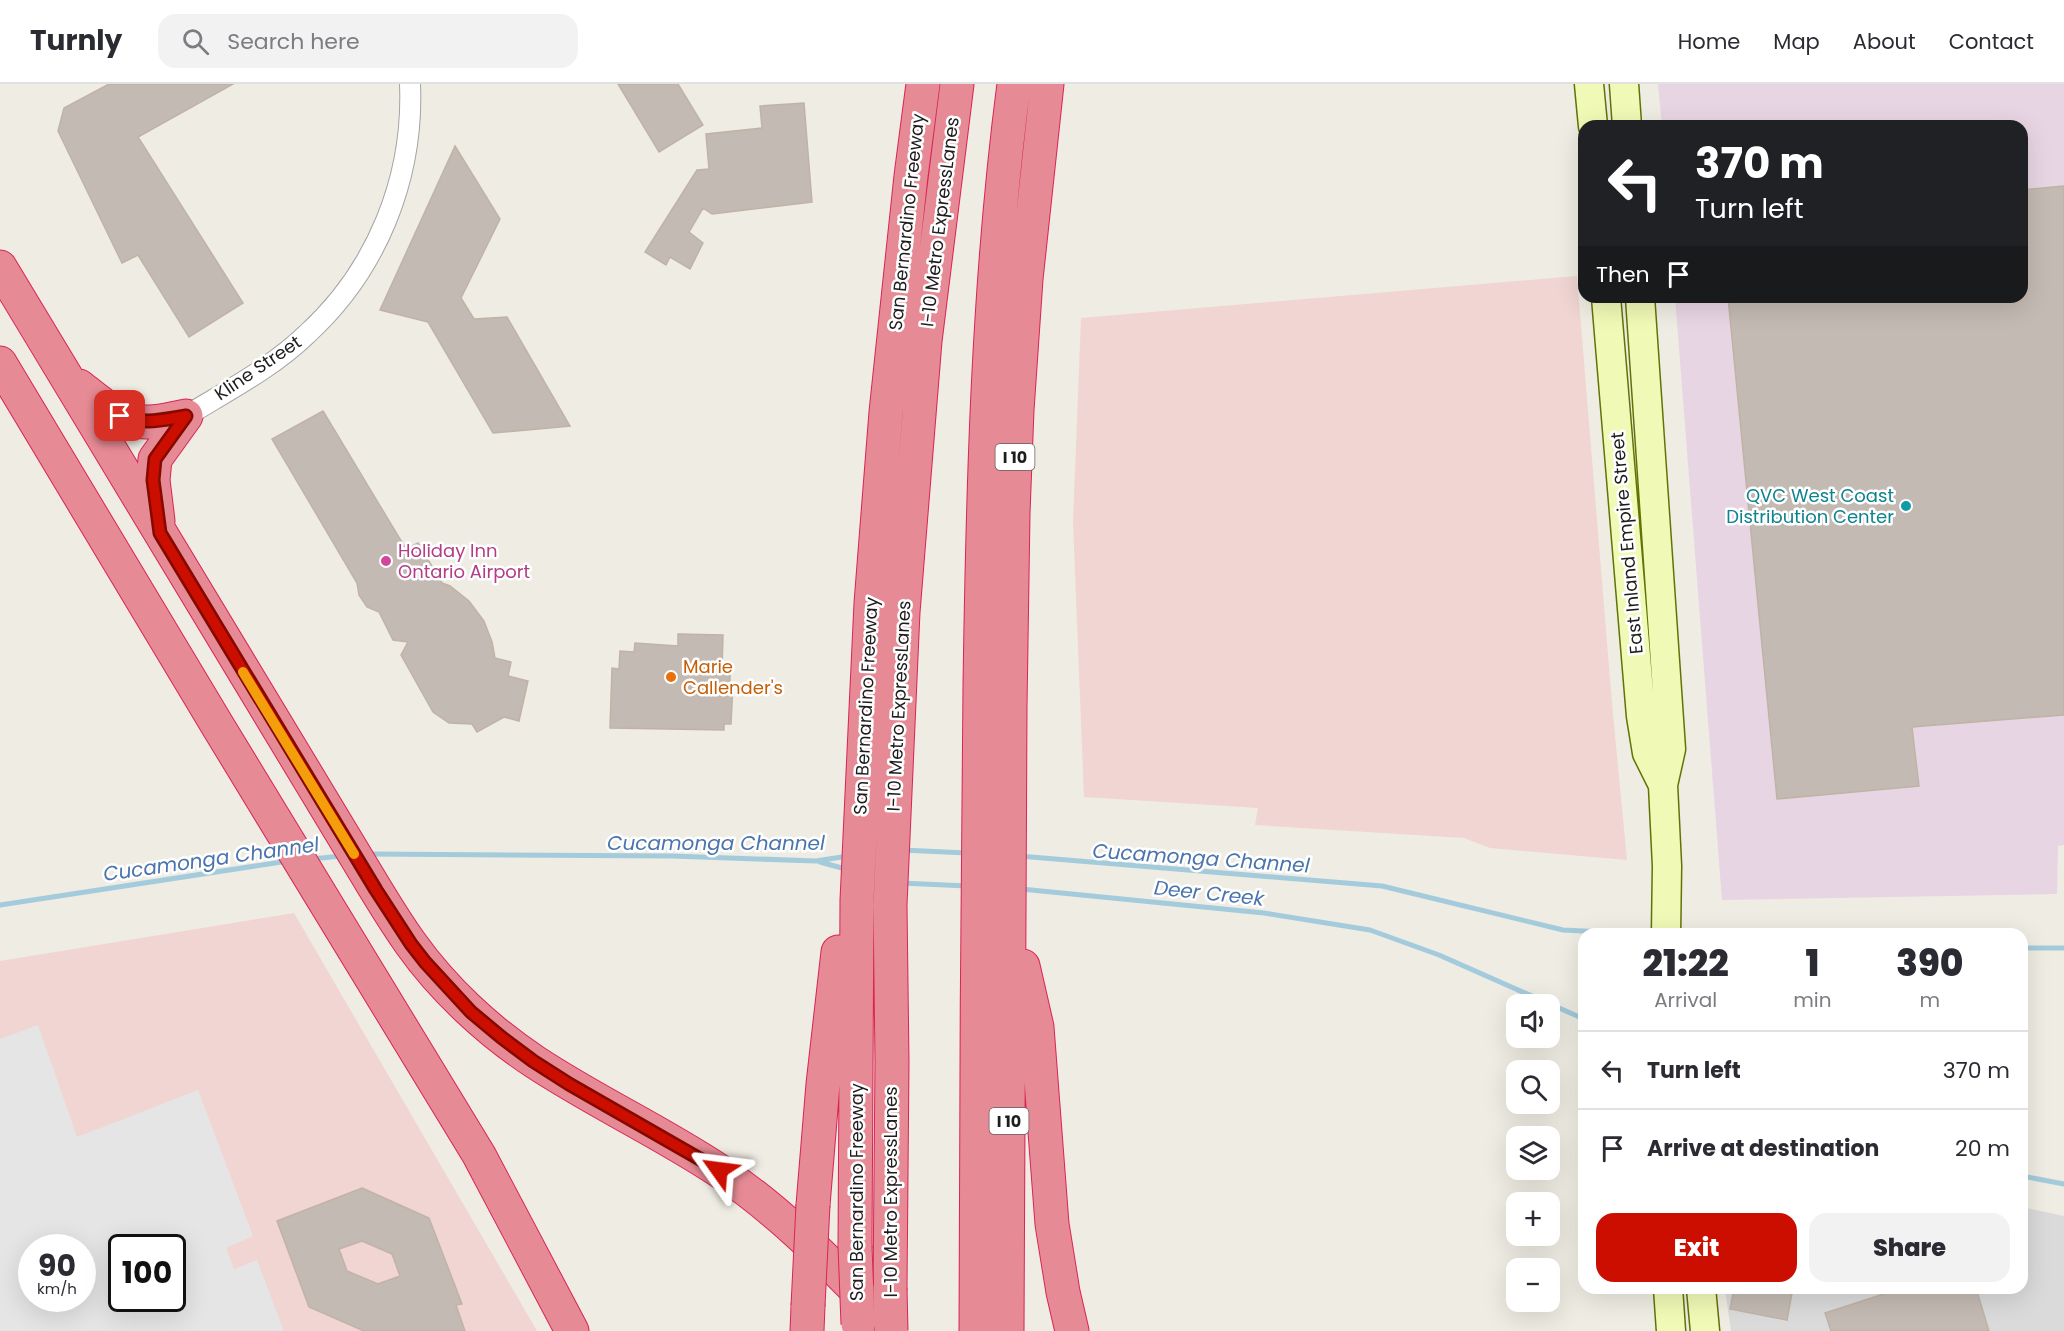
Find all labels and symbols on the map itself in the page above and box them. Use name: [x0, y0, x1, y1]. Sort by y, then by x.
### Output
street label: San Bernardino Freeway: [883, 112, 930, 332]
street label: I-10 Metro ExpressLanes: [914, 116, 965, 328]
street label: Kline Street: [209, 329, 306, 406]
pin: [94, 390, 145, 441]
street label: East Inland Empire Street: [1604, 431, 1649, 655]
road number: I 10: [996, 444, 1034, 470]
place label: QVC West Coast Distribution Center: [1726, 483, 1894, 529]
marker: QVC West Coast Distribution Center: [1899, 499, 1913, 513]
place label: Holiday Inn Ontario Airport: [398, 538, 530, 584]
marker: Holiday Inn Ontario Airport: [379, 554, 393, 568]
street label: San Bernardino Freeway: [847, 596, 884, 815]
street label: I-10 Metro ExpressLanes: [880, 600, 917, 812]
place label: Marie Callender's: [683, 654, 783, 700]
marker: Marie Callender's: [664, 670, 678, 684]
water label: Cucamonga Channel: [607, 829, 825, 857]
water label: Cucamonga Channel: [101, 830, 321, 888]
water label: Cucamonga Channel: [1091, 836, 1311, 880]
water label: Deer Creek: [1153, 873, 1267, 913]
street label: San Bernardino Freeway: [844, 1083, 869, 1301]
street label: I-10 Metro ExpressLanes: [878, 1086, 903, 1298]
road number: I 10: [990, 1108, 1028, 1134]
position arrow: [687, 1138, 751, 1202]
speed limit sign: 100: [108, 1234, 186, 1312]

